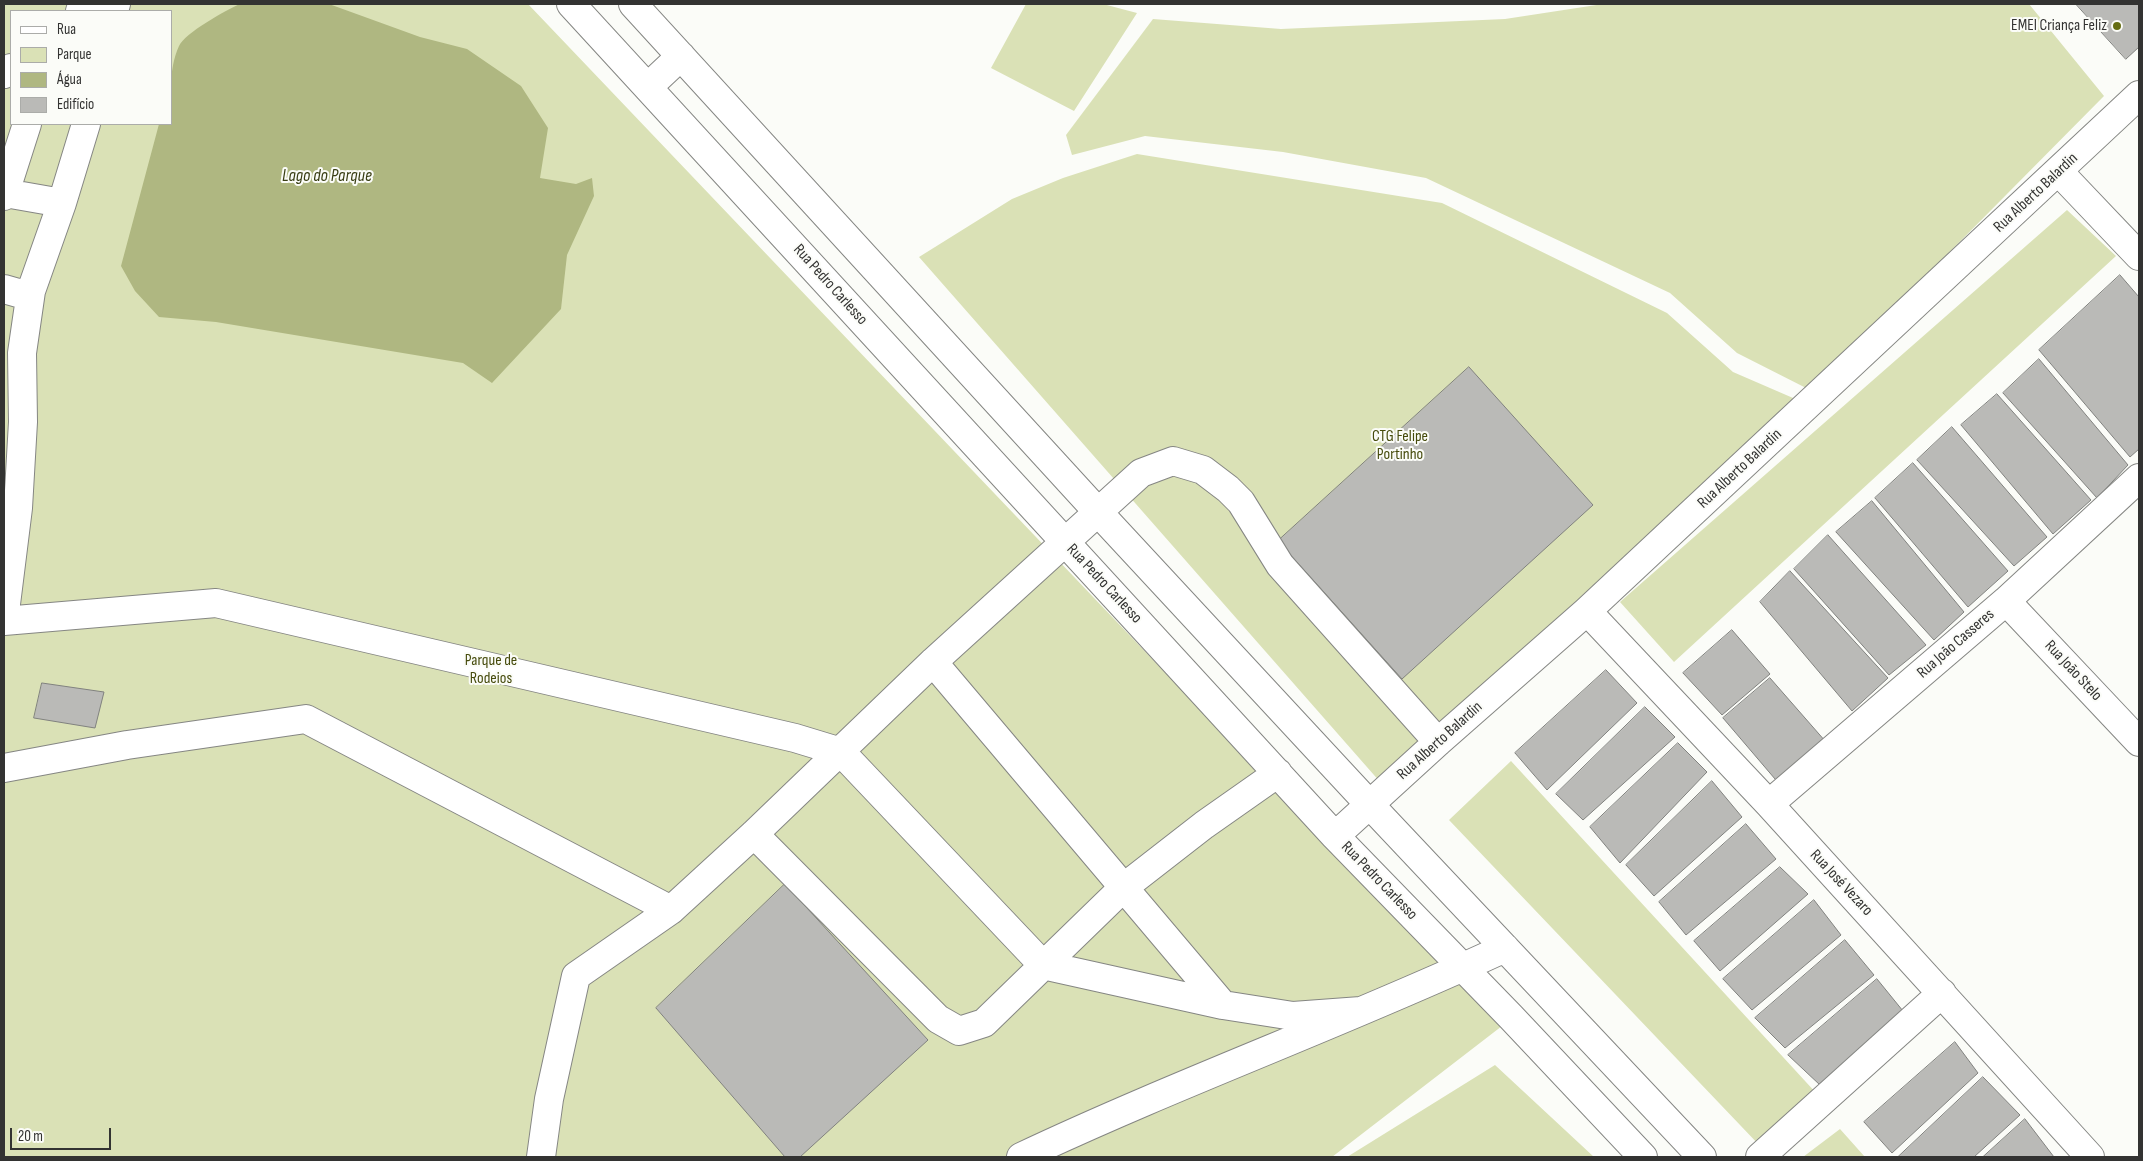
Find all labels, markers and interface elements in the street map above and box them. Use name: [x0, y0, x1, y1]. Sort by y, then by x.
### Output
legend: [10, 10, 172, 125]
place label: EMEI Criança Feliz: [2011, 16, 2107, 36]
text: Rua: [57, 20, 76, 39]
marker: EMEI Criança Feliz: [2111, 20, 2123, 32]
text: Parque: [57, 45, 92, 64]
text: Água: [57, 70, 82, 89]
text: Edifício: [57, 95, 94, 114]
street label: Rua Alberto Balardin: [1990, 149, 2082, 237]
water label: Lago do Parque: [282, 165, 372, 187]
street label: Rua Pedro Carlesso: [789, 241, 871, 329]
street label: Rua Alberto Balardin: [1694, 425, 1786, 513]
park label: CTG Felipe Portinho: [1372, 427, 1428, 465]
street label: Rua Pedro Carlesso: [1062, 540, 1146, 628]
street label: Rua João Casseres: [1913, 605, 1999, 683]
street label: Rua João Stelo: [2040, 637, 2106, 705]
park label: Parque de Rodeios: [465, 651, 517, 689]
street label: Rua Alberto Balardin: [1393, 698, 1487, 784]
street label: Rua Pedro Carlesso: [1337, 838, 1421, 924]
street label: Rua José Vezaro: [1806, 846, 1876, 920]
scale bar: [12, 1118, 114, 1150]
text: 20 m: [18, 1127, 43, 1146]

